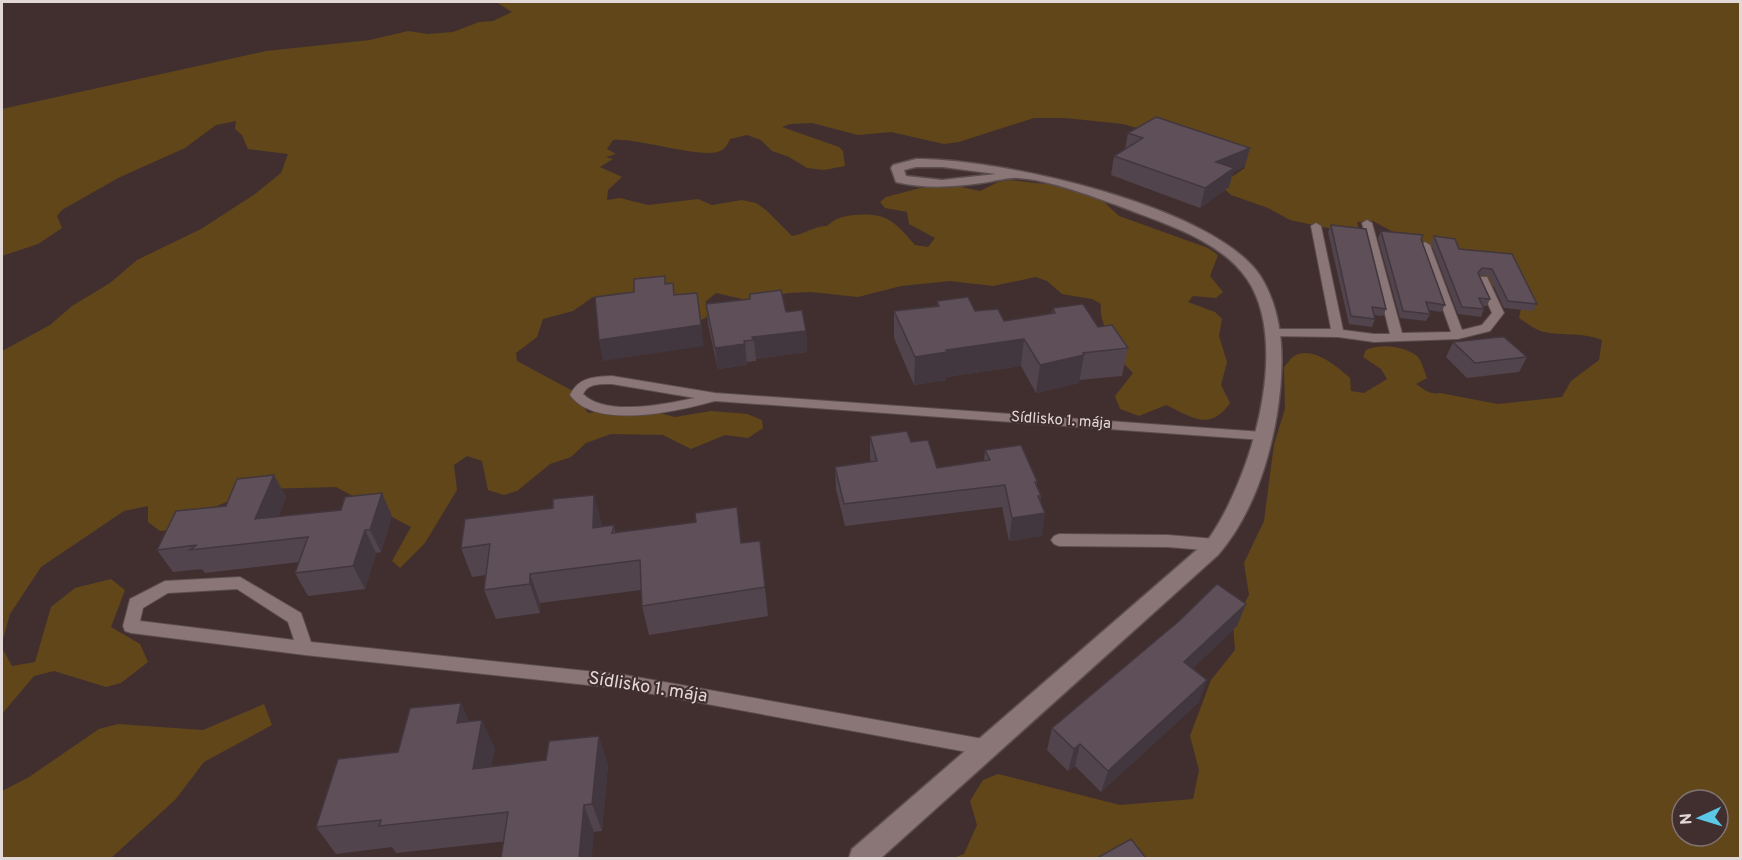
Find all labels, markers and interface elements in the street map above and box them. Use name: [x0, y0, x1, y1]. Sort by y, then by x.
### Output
street label: Sídlisko 1. mája: [1010, 408, 1112, 434]
street label: Sídlisko 1. mája: [587, 667, 709, 709]
north arrow: [1670, 788, 1730, 848]
text: N: [1677, 812, 1697, 825]

